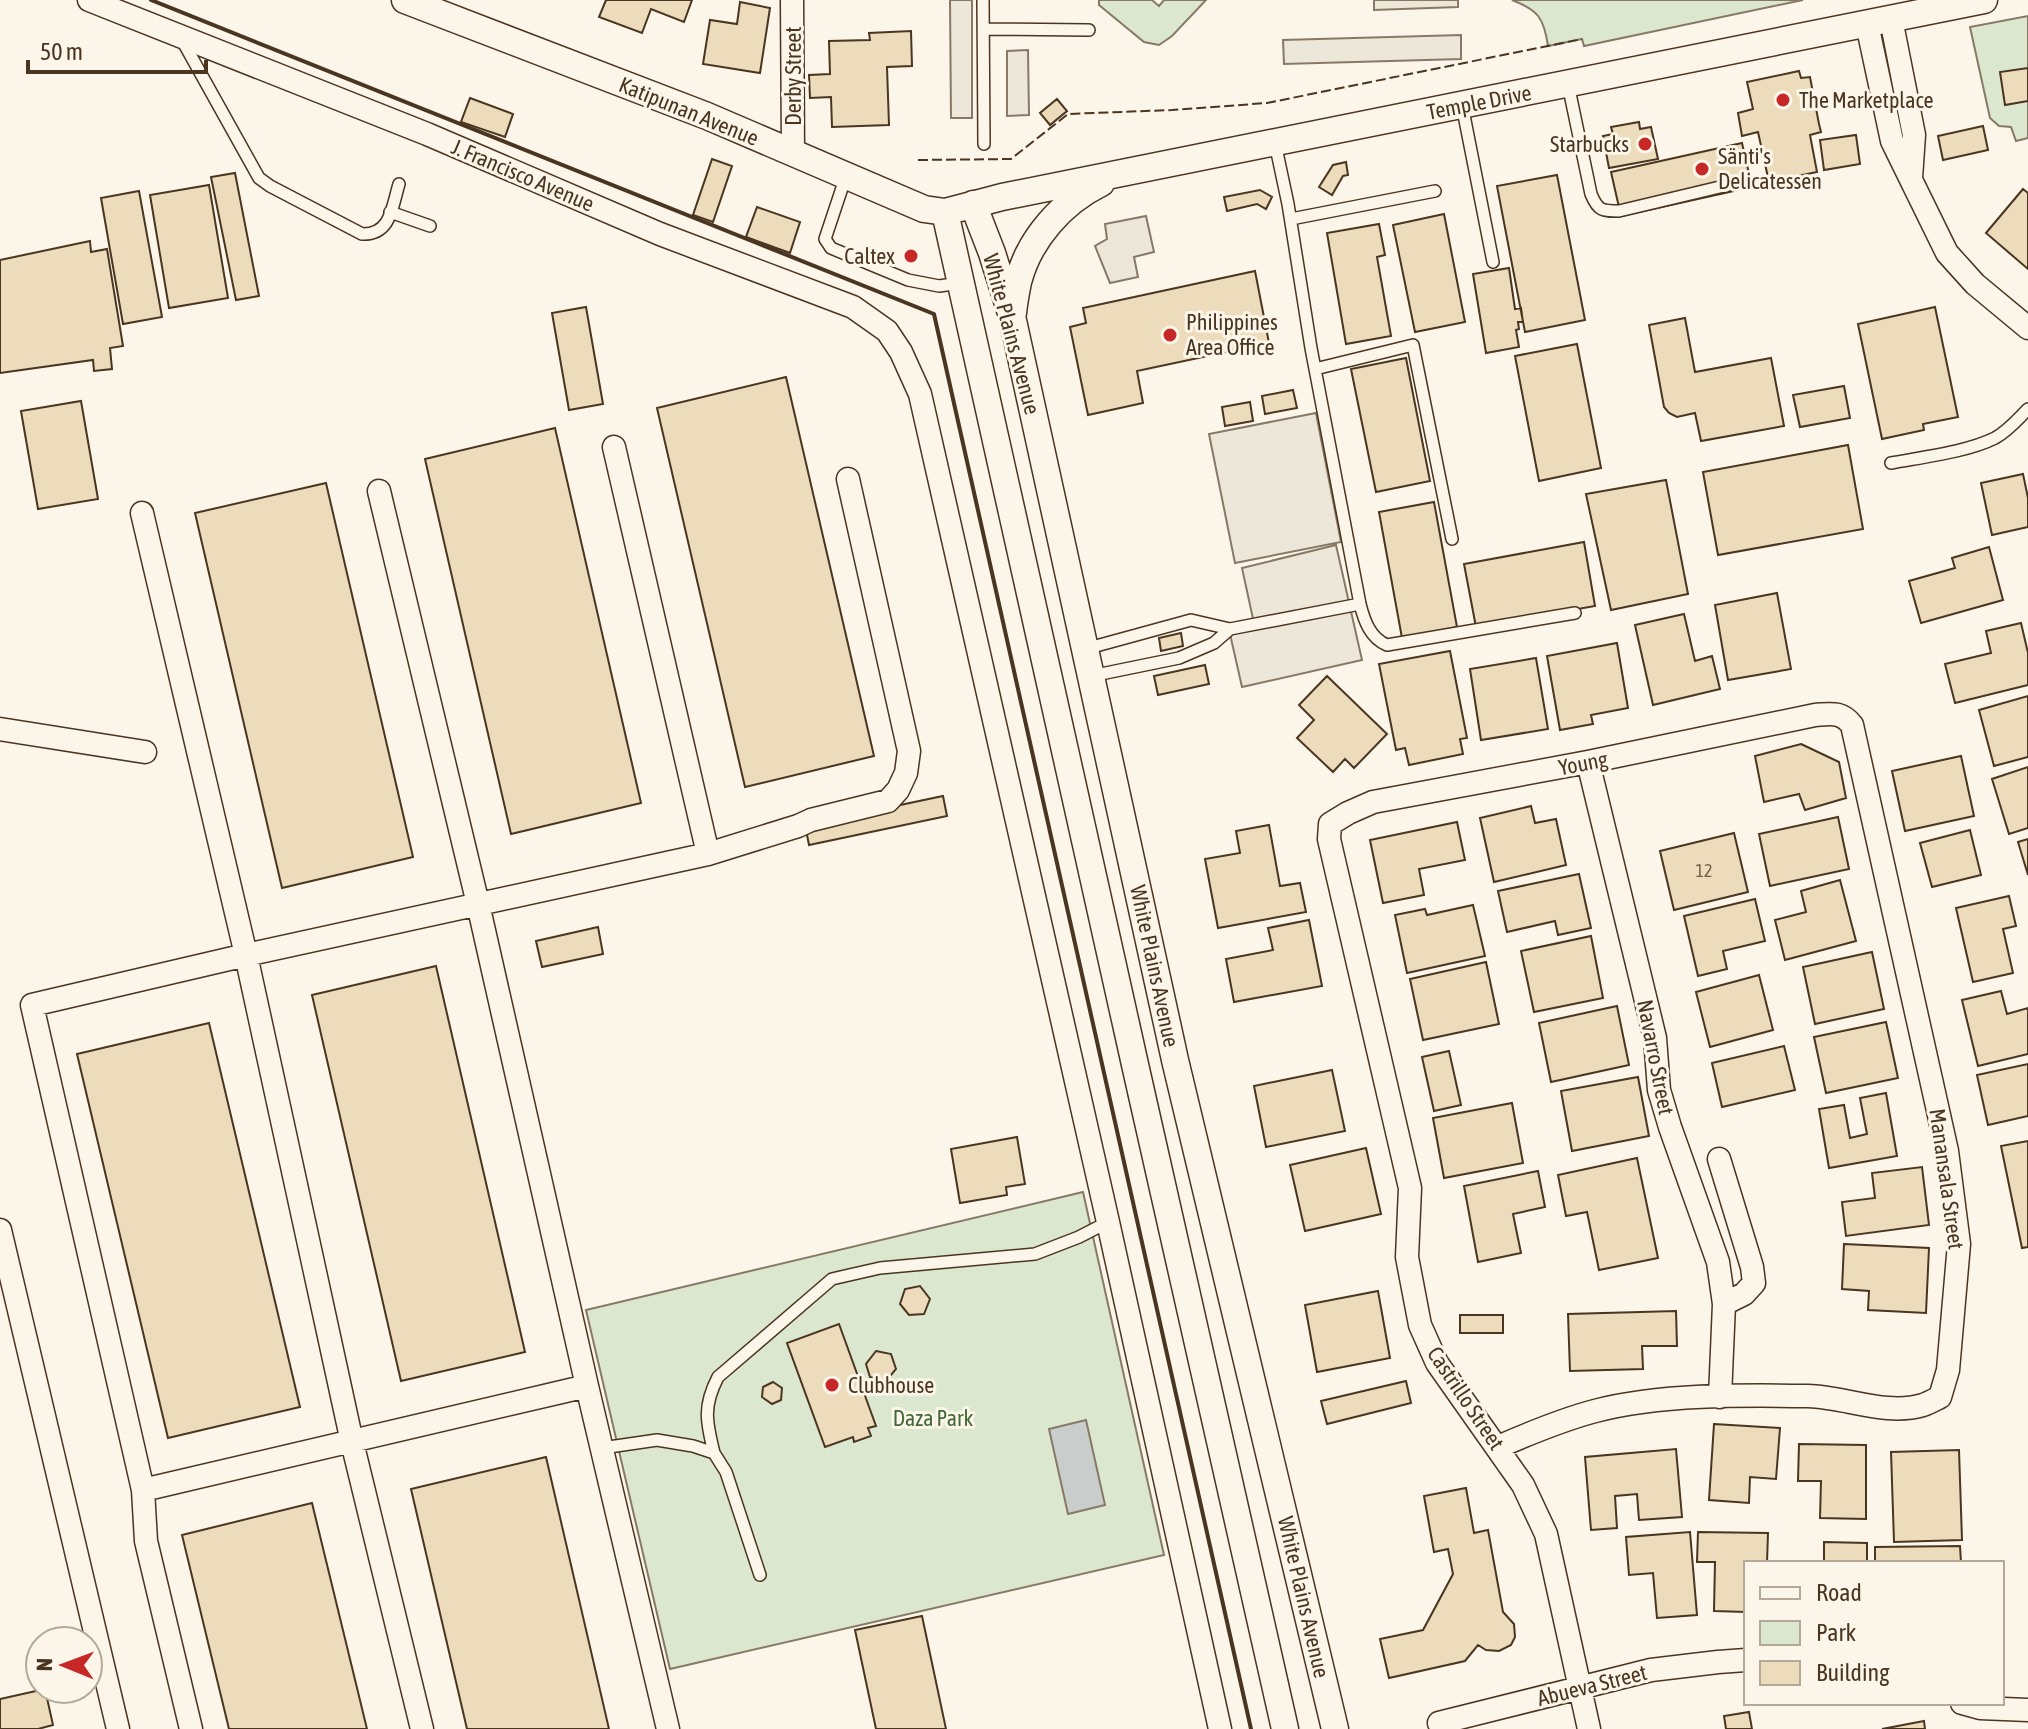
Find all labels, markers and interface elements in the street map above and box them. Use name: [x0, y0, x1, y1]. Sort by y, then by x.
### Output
scale bar: [28, 24, 206, 74]
street label: Derby Street: [780, 26, 806, 126]
text: 50 m: [40, 38, 83, 65]
street label: Katipunan Avenue: [615, 71, 763, 151]
street label: Temple Drive: [1425, 79, 1533, 125]
place label: The Marketplace: [1799, 87, 1934, 113]
marker: The Marketplace: [1774, 91, 1792, 109]
place label: Starbucks: [1550, 131, 1629, 157]
street label: J. Francisco Avenue: [448, 133, 598, 217]
marker: Starbucks: [1636, 135, 1654, 153]
place label: Sänti's Delicatessen: [1718, 143, 1822, 194]
marker: Sänti's Delicatessen: [1693, 160, 1711, 178]
place label: Caltex: [844, 243, 895, 269]
marker: Caltex: [902, 247, 920, 265]
street label: White Plains Avenue: [978, 251, 1046, 417]
place label: Philippines Area Office: [1186, 309, 1278, 360]
marker: Philippines Area Office: [1161, 326, 1179, 344]
street label: Young: [1556, 745, 1610, 780]
house number: 12: [1696, 860, 1712, 881]
street label: White Plains Avenue: [1125, 883, 1185, 1049]
street label: Navarro Street: [1632, 997, 1680, 1117]
street label: Manansala Street: [1924, 1107, 1970, 1251]
street label: Castrillo Street: [1422, 1341, 1510, 1455]
place label: Clubhouse: [848, 1372, 934, 1398]
marker: Clubhouse: [823, 1376, 841, 1394]
park label: Daza Park: [893, 1405, 974, 1431]
street label: White Plains Avenue: [1273, 1514, 1335, 1680]
legend: [1744, 1561, 2004, 1705]
text: Road: [1816, 1579, 1862, 1606]
text: Park: [1816, 1619, 1857, 1646]
north arrow: [24, 1625, 104, 1705]
text: N: [31, 1658, 57, 1671]
street label: Abueva Street: [1535, 1659, 1649, 1711]
text: Building: [1816, 1659, 1890, 1686]

